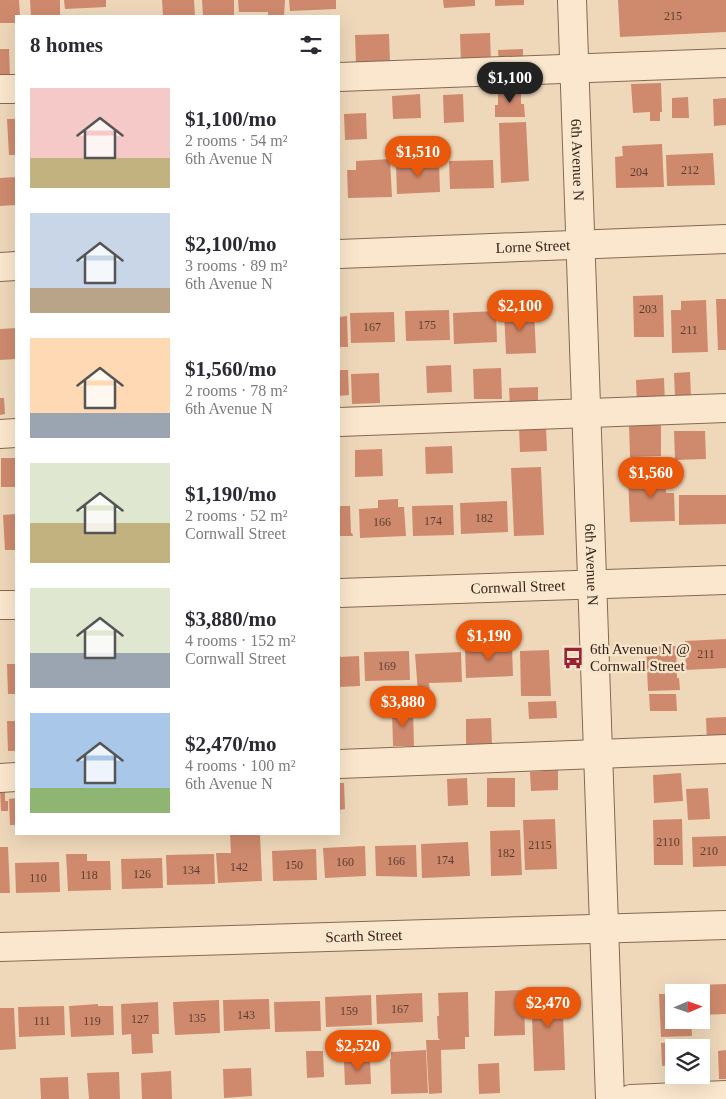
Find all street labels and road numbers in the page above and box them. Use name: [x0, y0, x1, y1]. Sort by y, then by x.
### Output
street label: 6th Avenue N: [568, 119, 587, 201]
street label: Lorne Street: [495, 237, 571, 256]
street label: 6th Avenue N: [582, 523, 601, 606]
street label: Cornwall Street: [470, 577, 566, 597]
street label: Scarth Street: [325, 927, 403, 945]

